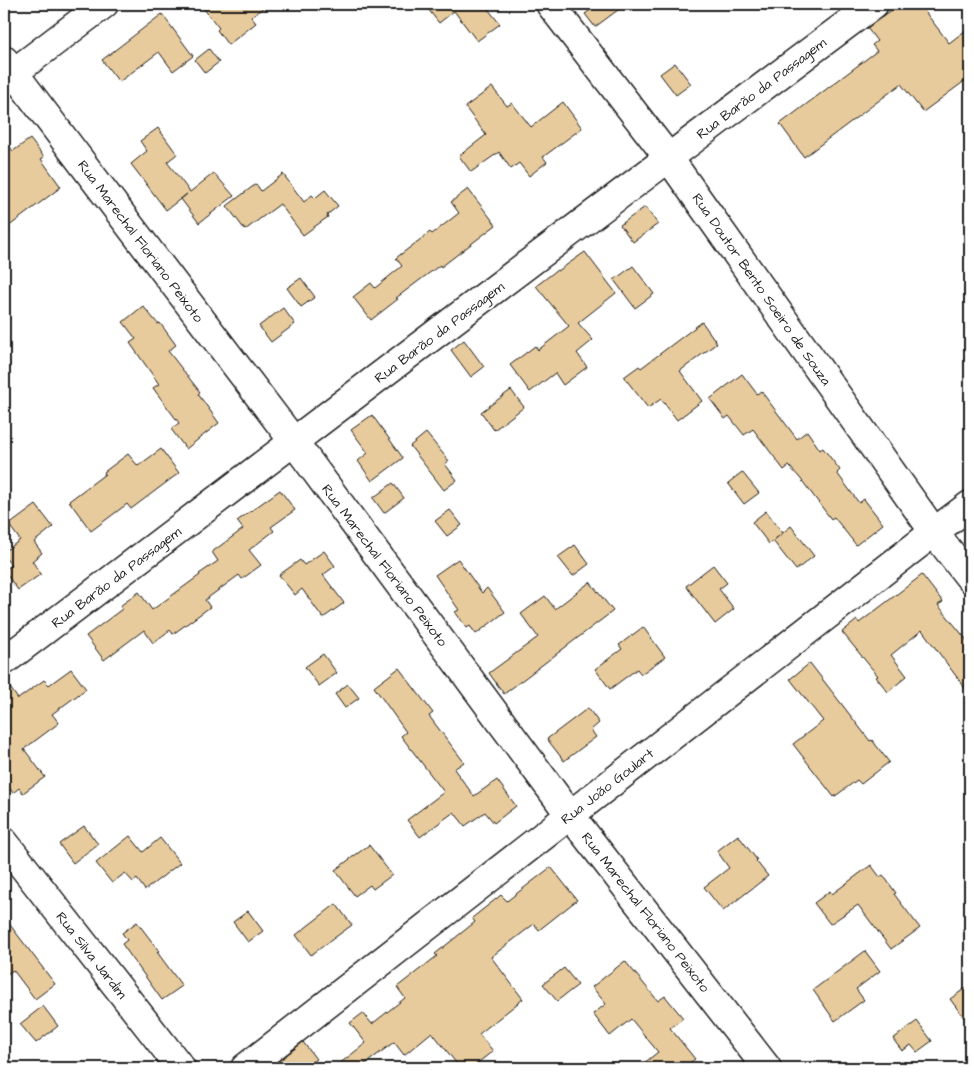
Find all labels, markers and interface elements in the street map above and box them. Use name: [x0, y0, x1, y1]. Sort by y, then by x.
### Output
street label: Rua Barão da Passagem: [692, 33, 831, 144]
street label: Rua Marechal Floriano Peixoto: [73, 156, 208, 327]
street label: Rua Doutor Bento Soeiro de Souza: [687, 189, 835, 390]
street label: Rua Barão da Passagem: [370, 277, 509, 388]
street label: Rua Marechal Floriano Peixoto: [317, 480, 452, 651]
street label: Rua Barão da Passagem: [47, 522, 186, 633]
street label: Rua João Goulart: [557, 744, 659, 829]
street label: Rua Marechal Floriano Peixoto: [576, 828, 714, 997]
street label: Rua Silva Jardim: [51, 908, 132, 1003]

